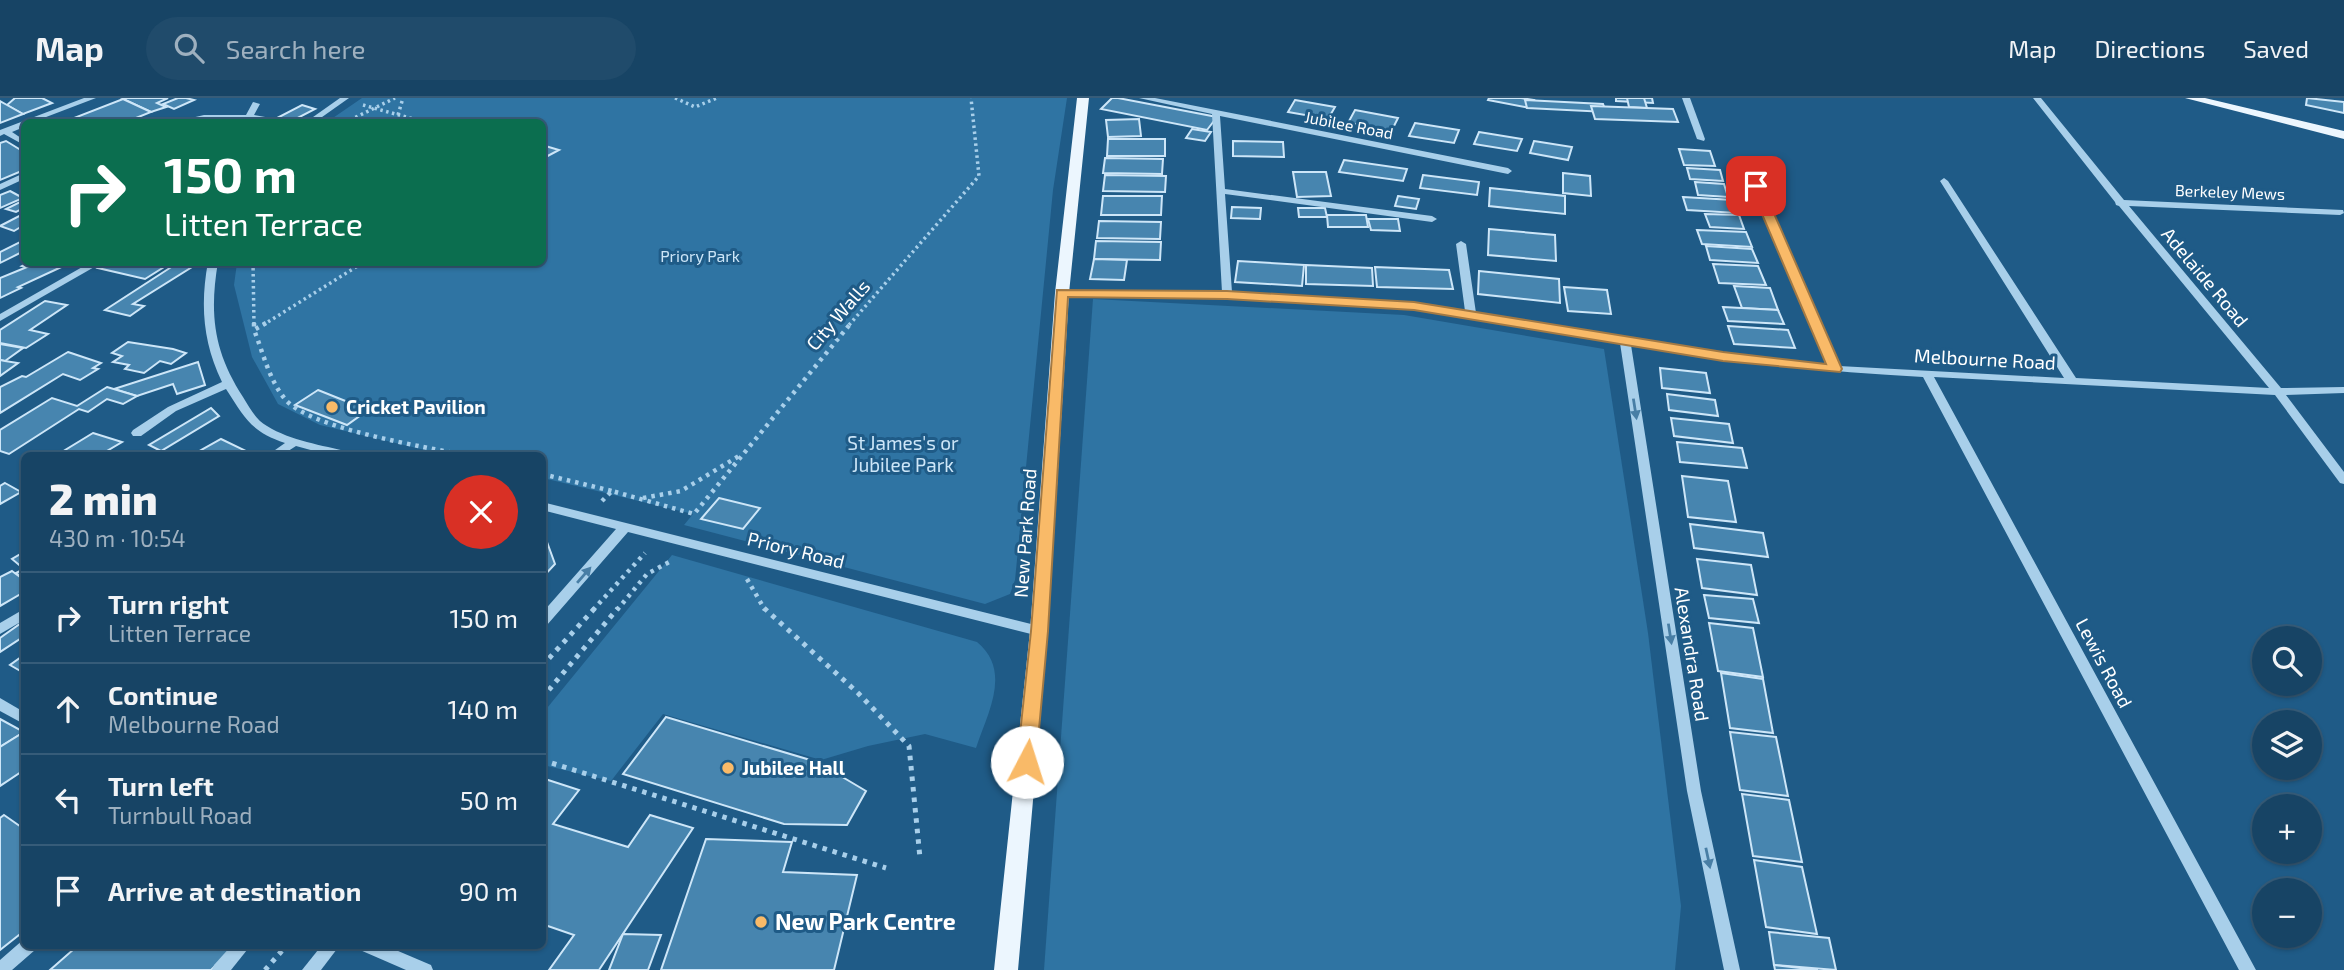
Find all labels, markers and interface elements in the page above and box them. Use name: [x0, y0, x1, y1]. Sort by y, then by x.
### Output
search box: [146, 17, 636, 80]
text: Map: [35, 28, 104, 68]
icon: search: [170, 29, 208, 67]
text: Search here: [226, 33, 365, 64]
text: Map: [2008, 34, 2056, 63]
text: Directions: [2094, 34, 2205, 63]
text: Saved: [2243, 34, 2309, 63]
street label: Jubilee Road: [1303, 107, 1395, 142]
text: 150 m: [164, 144, 297, 203]
icon: right: [49, 147, 140, 238]
pin: [1726, 156, 1786, 216]
icon: arrive: [1737, 167, 1775, 205]
street label: Berkeley Mews: [2175, 180, 2285, 203]
text: Litten Terrace: [164, 204, 363, 242]
street label: Adelaide Road: [2157, 222, 2254, 331]
park label: Priory Park: [660, 246, 740, 265]
street label: City Walls: [801, 275, 874, 355]
street label: Melbourne Road: [1914, 343, 2056, 374]
place label: Cricket Pavilion: [346, 395, 486, 418]
one-way arrow: [1630, 398, 1641, 420]
marker: Cricket Pavilion: [324, 399, 340, 415]
park label: St James's or Jubilee Park: [847, 431, 959, 476]
street label: New Park Road: [1009, 467, 1040, 598]
text: 2 min: [49, 473, 158, 523]
button: close: [444, 475, 518, 549]
text: 430 m · 10:54: [49, 524, 186, 552]
street label: Priory Road: [745, 526, 847, 573]
one-way arrow: [576, 566, 591, 583]
street label: Alexandra Road: [1670, 585, 1714, 723]
text: Turn right: [108, 588, 229, 619]
icon: right: [49, 599, 87, 637]
text: 150 m: [449, 602, 518, 633]
street label: Lewis Road: [2071, 614, 2138, 711]
text: Litten Terrace: [108, 619, 251, 647]
one-way arrow: [1665, 623, 1676, 645]
map controls: [2252, 626, 2322, 948]
button: search: [2252, 626, 2322, 696]
text: Continue: [108, 679, 218, 710]
icon: ahead: [49, 690, 87, 728]
text: 140 m: [447, 693, 518, 724]
text: Melbourne Road: [108, 710, 280, 738]
button: layers: [2252, 710, 2322, 780]
position arrow: [990, 725, 1064, 799]
place label: Jubilee Hall: [742, 756, 846, 779]
marker: Jubilee Hall: [720, 760, 736, 776]
text: Turn left: [108, 770, 214, 801]
icon: left: [49, 781, 87, 819]
text: 50 m: [460, 784, 518, 815]
button: +: [2252, 794, 2322, 864]
text: Turnbull Road: [108, 801, 252, 829]
one-way arrow: [1703, 847, 1714, 869]
icon: arrive: [49, 872, 87, 910]
text: Arrive at destination: [108, 875, 361, 906]
text: 90 m: [459, 875, 518, 906]
button: −: [2252, 878, 2322, 948]
place label: New Park Centre: [775, 907, 956, 935]
marker: New Park Centre: [753, 914, 769, 930]

